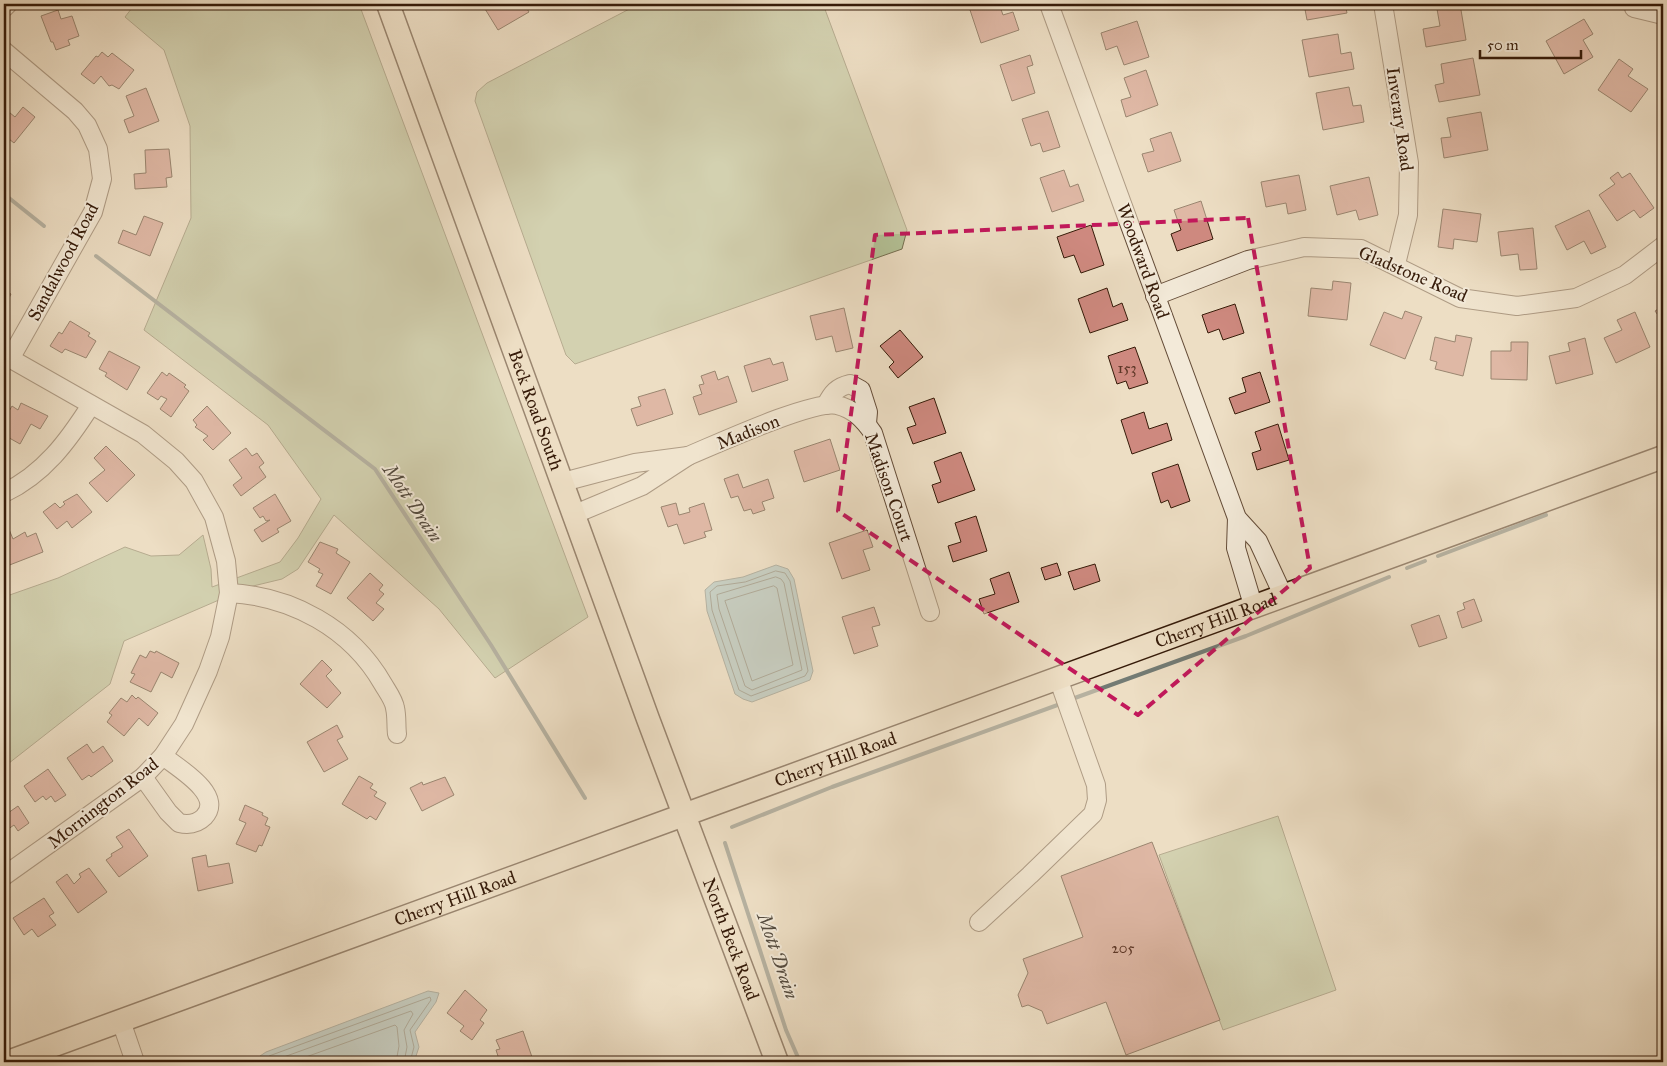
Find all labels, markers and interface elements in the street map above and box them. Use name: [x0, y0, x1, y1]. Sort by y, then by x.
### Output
scale bar: [1480, 28, 1581, 60]
text: 50 m: [1487, 36, 1519, 54]
street label: Inverary Road: [1382, 66, 1418, 172]
street label: Sandalwood Road: [23, 199, 103, 325]
street label: Woodward Road: [1112, 200, 1174, 322]
street label: Gladstone Road: [1355, 241, 1471, 307]
street label: Beck Road South: [504, 347, 568, 473]
house number: 153: [1118, 359, 1136, 377]
street label: Madison: [713, 409, 783, 454]
street label: Madison Court: [860, 430, 918, 545]
water label: Mott Drain: [377, 458, 448, 547]
street label: Cherry Hill Road: [1152, 588, 1280, 653]
street label: Cherry Hill Road: [771, 727, 899, 792]
street label: Mornington Road: [43, 753, 163, 854]
street label: Cherry Hill Road: [391, 866, 519, 931]
street label: North Beck Road: [698, 875, 764, 1003]
water label: Mott Drain: [752, 908, 803, 1002]
house number: 205: [1111, 939, 1135, 957]

